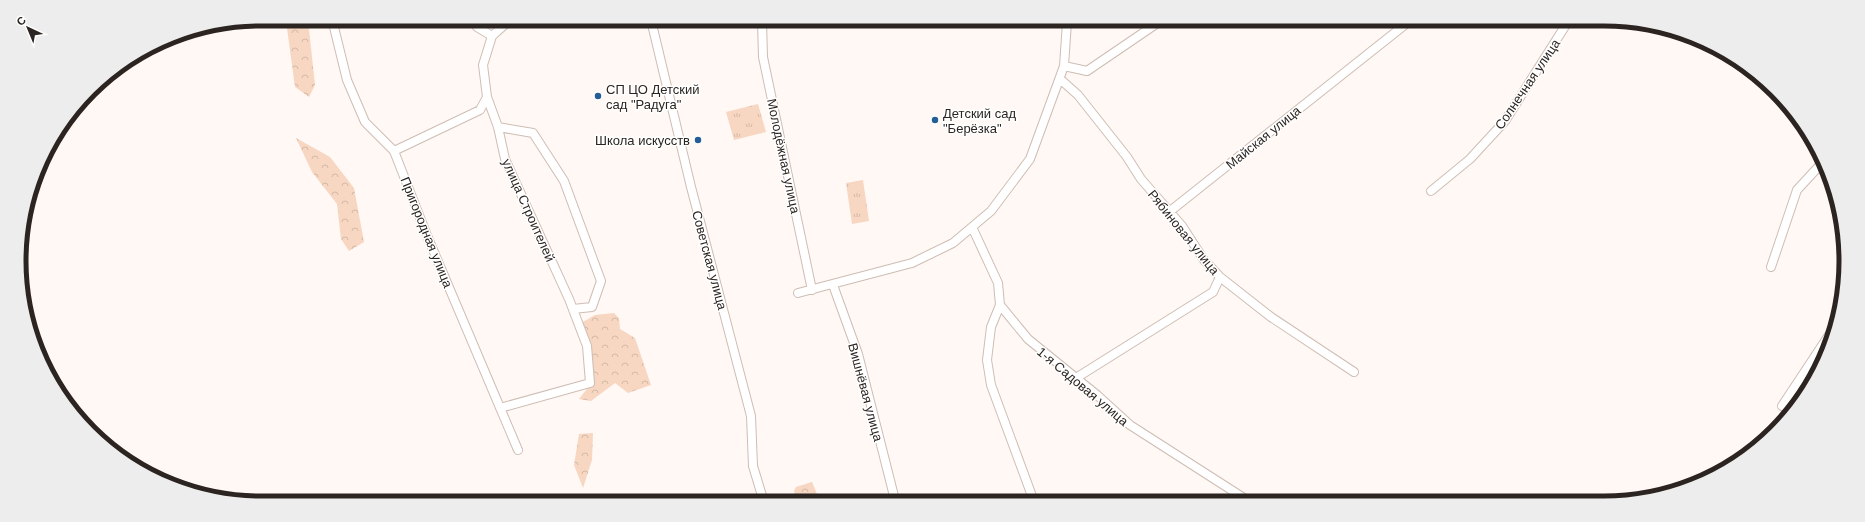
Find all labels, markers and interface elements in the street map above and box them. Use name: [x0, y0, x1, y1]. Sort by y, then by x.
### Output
north arrow: [8, 8, 48, 48]
text: С: [14, 14, 28, 28]
street label: Солнечная улица: [1492, 36, 1564, 132]
place label: СП ЦО Детский сад "Радуга": [606, 82, 700, 112]
marker: СП ЦО Детский сад "Радуга": [593, 91, 603, 101]
street label: Молодёжная улица: [764, 97, 803, 216]
street label: Майская улица: [1223, 102, 1304, 172]
place label: Детский сад "Берёзка": [943, 106, 1016, 136]
marker: Детский сад "Берёзка": [930, 115, 940, 125]
place label: Школа искусств: [595, 133, 690, 148]
marker: Школа искусств: [693, 135, 703, 145]
street label: улица Строителей: [499, 156, 558, 264]
street label: Пригородная улица: [397, 175, 456, 290]
street label: Рябиновая улица: [1145, 187, 1223, 278]
street label: Советская улица: [689, 209, 730, 312]
street label: Вишнёвая улица: [845, 341, 886, 444]
street label: 1-я Садовая улица: [1034, 344, 1132, 429]

